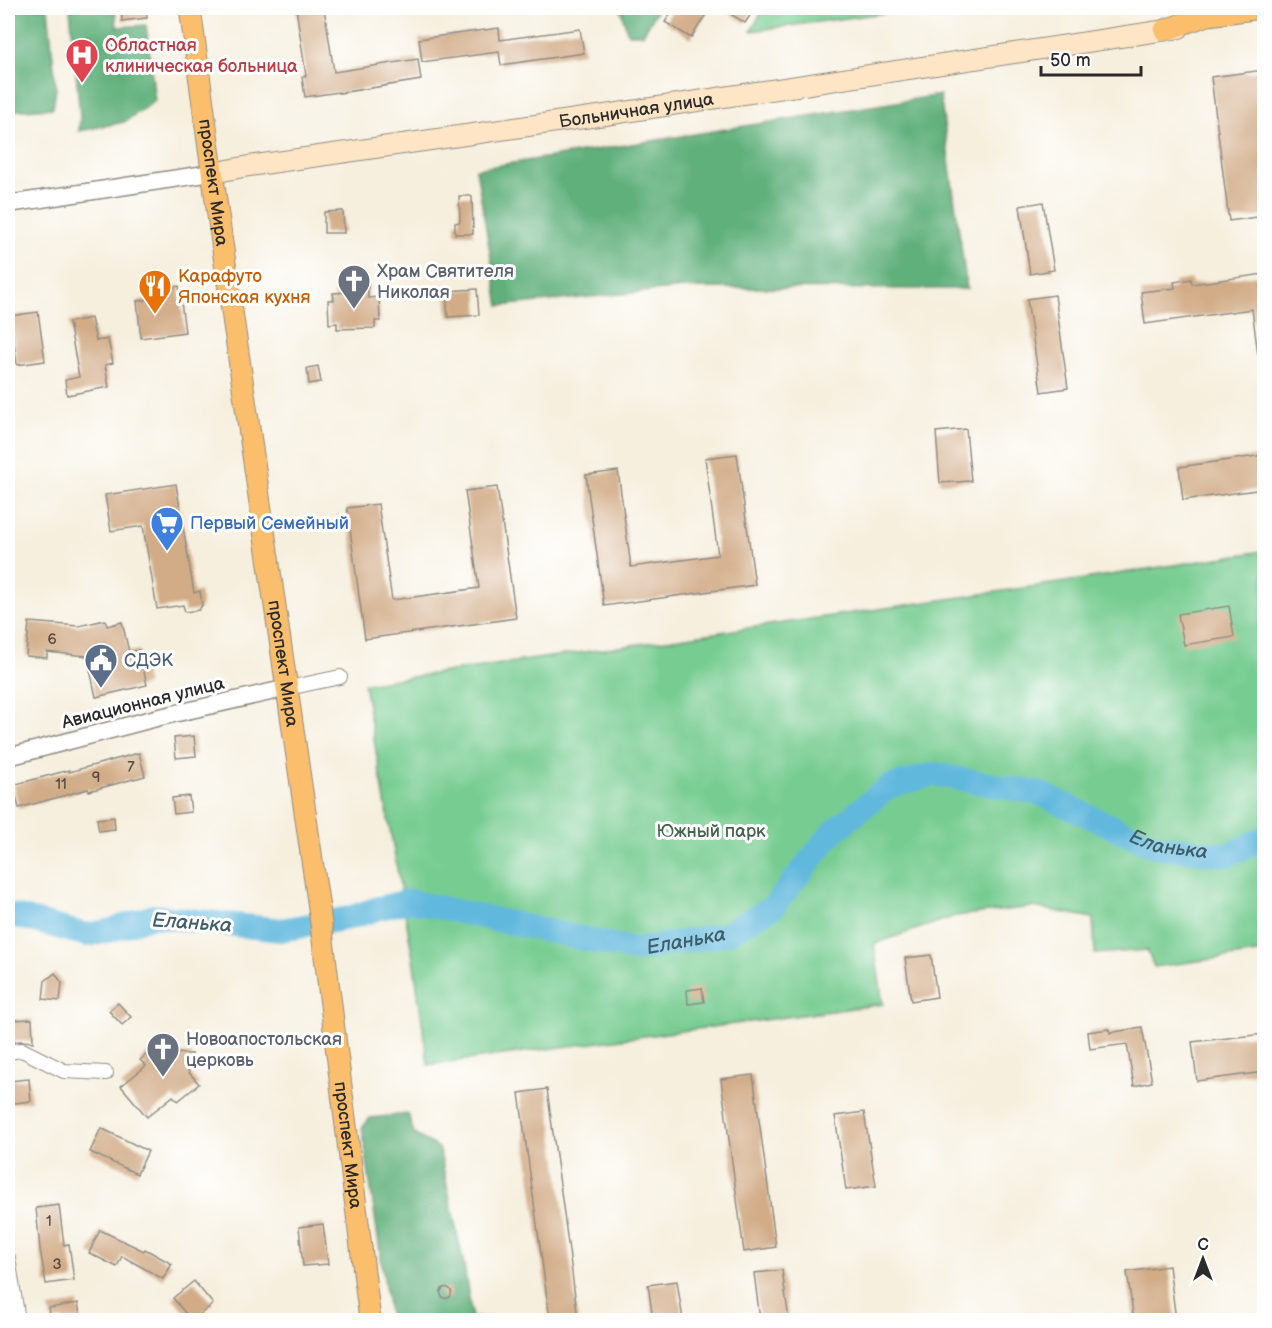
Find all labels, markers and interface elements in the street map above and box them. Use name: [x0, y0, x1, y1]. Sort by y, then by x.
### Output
place label: Областная клиническая больница: [105, 35, 298, 77]
hospital icon: Областная клиническая больница: [64, 37, 100, 84]
scale bar: [1041, 39, 1142, 77]
text: 50 m: [1050, 50, 1091, 71]
street label: Больничная улица: [558, 88, 715, 132]
street label: проспект Мира: [195, 118, 233, 248]
place label: Храм Святителя Николая: [377, 261, 514, 303]
church icon: Храм Святителя Николая: [336, 263, 372, 310]
place label: Карафуто Японская кухня: [178, 266, 310, 308]
restaurant icon: Карафуто Японская кухня: [137, 268, 173, 315]
supermarket icon: Первый Семейный: [149, 505, 185, 552]
place label: Первый Семейный: [190, 513, 349, 534]
street label: проспект Мира: [264, 599, 303, 729]
house number: 6: [47, 630, 57, 649]
public building icon: СДЭК: [83, 642, 119, 689]
place label: СДЭК: [124, 650, 173, 671]
street label: Авиационная улица: [59, 673, 227, 734]
house number: 7: [127, 758, 135, 777]
house number: 9: [92, 768, 100, 787]
house number: 11: [55, 775, 67, 794]
park label: Южный парк: [656, 821, 766, 842]
water label: Еланька: [1126, 824, 1209, 864]
water label: Еланька: [151, 908, 233, 938]
water label: Еланька: [645, 922, 728, 960]
place label: Новоапостольская церковь: [186, 1029, 342, 1071]
church icon: Новоапостольская церковь: [145, 1031, 181, 1078]
street label: проспект Мира: [330, 1080, 367, 1210]
house number: 1: [46, 1212, 52, 1231]
north arrow: [1173, 1229, 1233, 1289]
text: С: [1197, 1236, 1209, 1255]
house number: 3: [52, 1255, 62, 1274]

